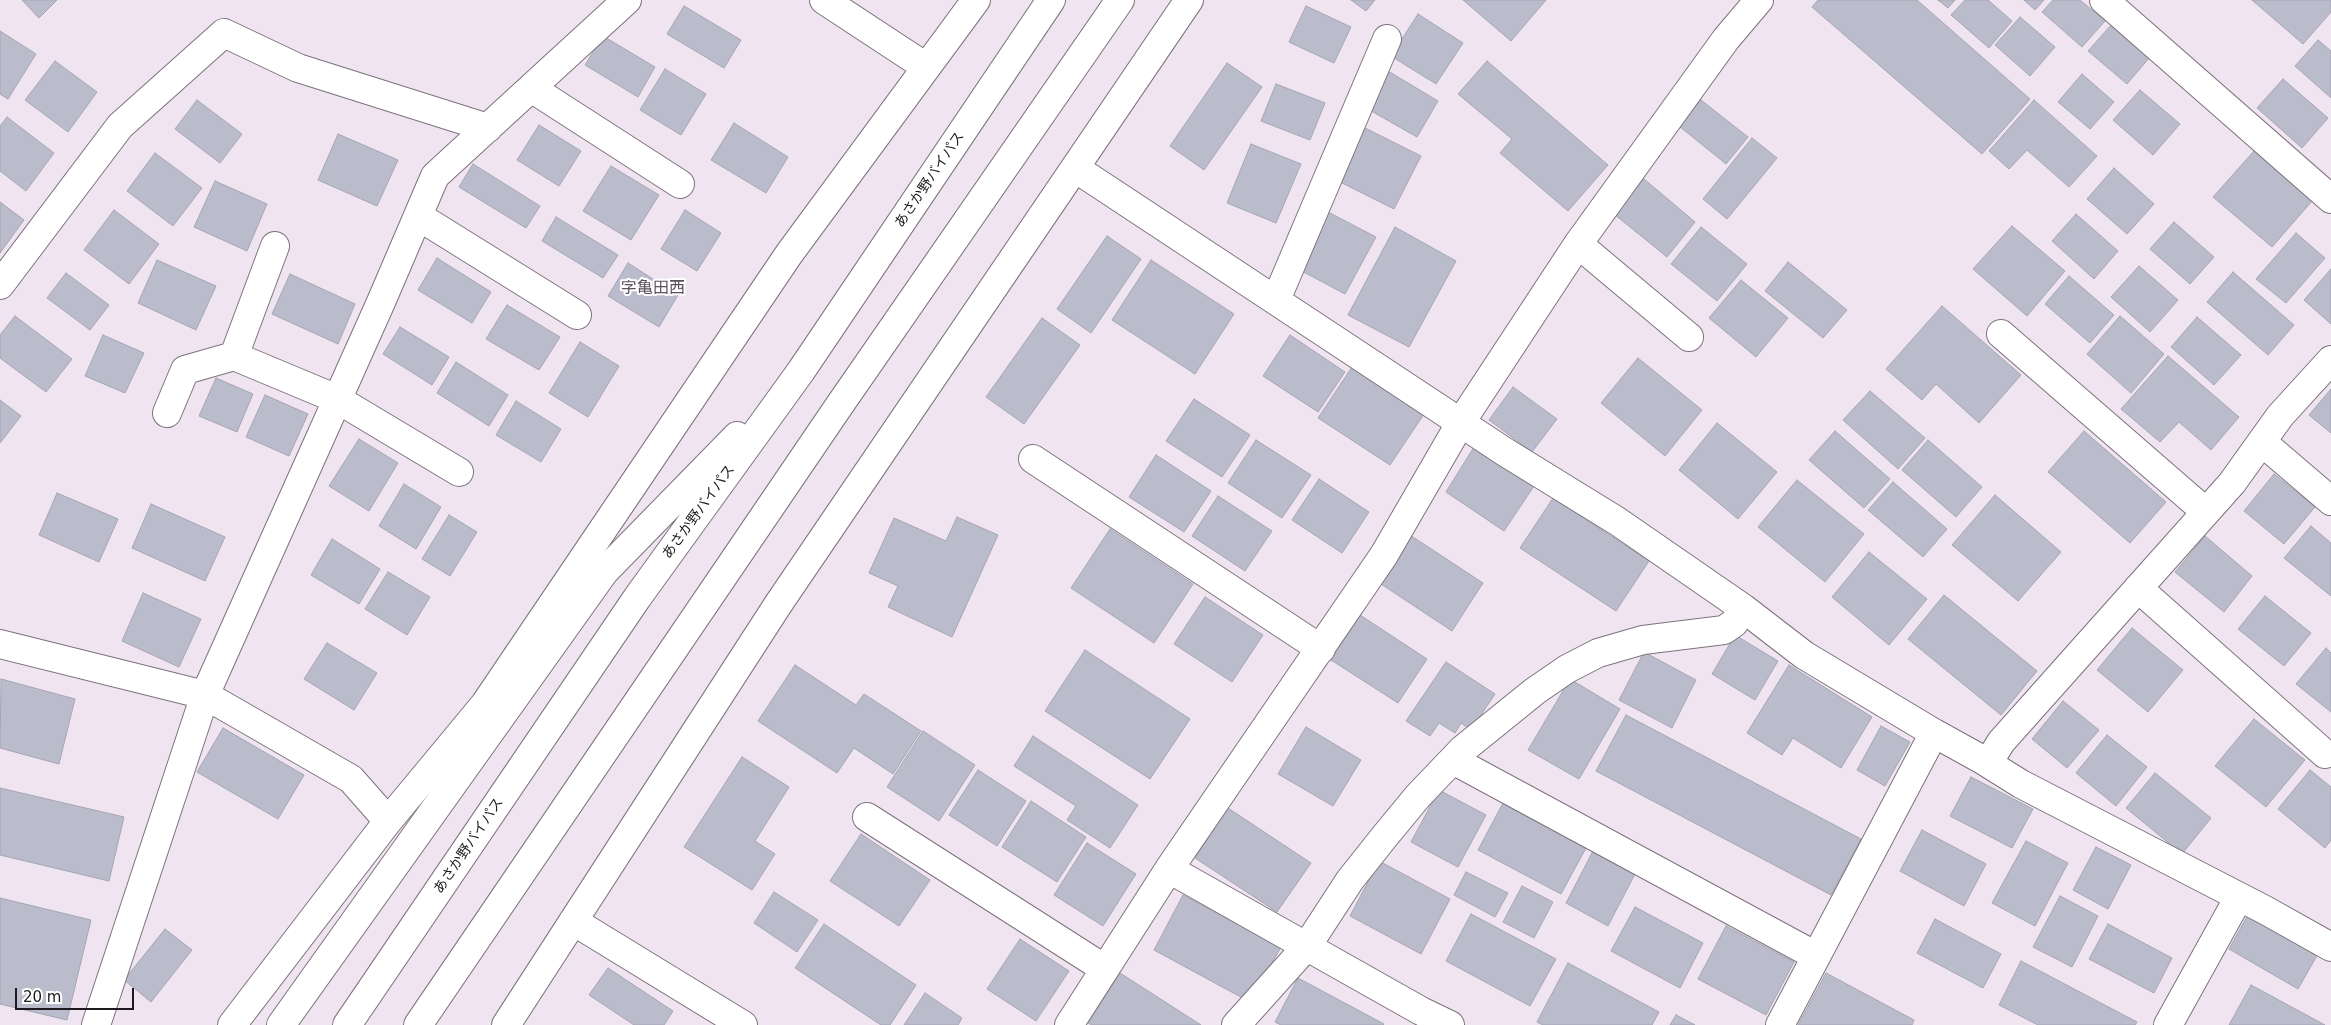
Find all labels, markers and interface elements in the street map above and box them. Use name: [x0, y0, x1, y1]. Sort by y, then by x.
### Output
street label: あさか野バイパス: [892, 129, 968, 231]
district label: 字亀田西: [621, 279, 685, 299]
street label: あさか野バイパス: [659, 462, 739, 562]
street label: あさか野バイパス: [431, 795, 507, 897]
scale bar: [18, 978, 136, 1010]
text: 20 m: [23, 988, 61, 1006]

